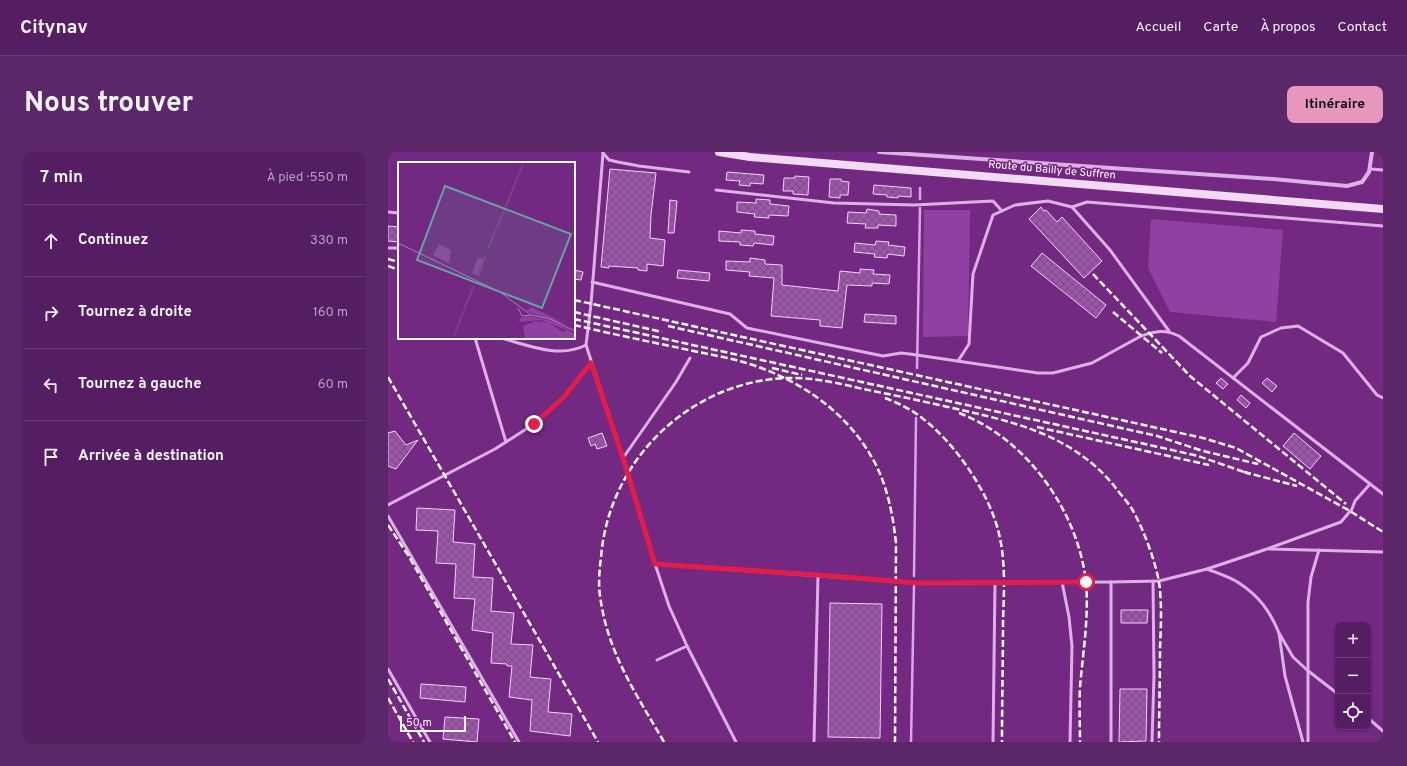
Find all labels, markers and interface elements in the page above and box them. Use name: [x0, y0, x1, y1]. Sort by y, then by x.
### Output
text: Citynav: [20, 16, 88, 40]
text: Accueil: [1135, 19, 1181, 36]
text: Carte: [1203, 19, 1238, 36]
text: À propos: [1260, 19, 1316, 36]
text: Contact: [1338, 19, 1387, 36]
text: Nous trouver: [24, 86, 193, 122]
button: Itinéraire: [1287, 86, 1383, 123]
street label: Route du Bailly de Suffren: [988, 157, 1116, 183]
inset map: [398, 162, 575, 339]
text: 7 min: [40, 167, 83, 189]
text: À pied · 550 m: [267, 170, 348, 186]
icon: ahead: [40, 230, 62, 252]
text: Continuez: [78, 231, 148, 250]
text: 330 m: [310, 233, 348, 249]
icon: right: [40, 302, 62, 324]
text: Tournez à droite: [78, 303, 192, 322]
text: 160 m: [313, 305, 348, 321]
icon: left: [40, 374, 62, 396]
text: Tournez à gauche: [78, 375, 202, 394]
text: 60 m: [318, 377, 348, 393]
route end: [525, 415, 543, 433]
icon: arrive: [40, 446, 62, 468]
text: Arrivée à destination: [78, 447, 224, 466]
route start: [1077, 573, 1095, 591]
map controls: [1335, 622, 1371, 730]
button: +: [1335, 622, 1371, 658]
button: −: [1335, 658, 1371, 694]
button: locate: [1335, 694, 1371, 730]
scale bar: [400, 714, 466, 733]
text: 50 m: [406, 716, 432, 730]

